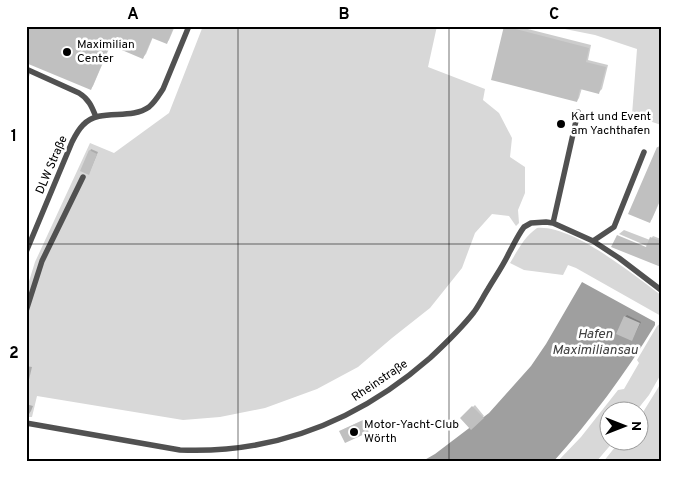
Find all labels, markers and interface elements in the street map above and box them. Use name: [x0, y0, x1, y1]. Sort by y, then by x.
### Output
text: A: [127, 5, 139, 25]
text: B: [338, 5, 350, 25]
text: C: [549, 5, 559, 25]
place label: Maximilian Center: [77, 37, 135, 67]
marker: Maximilian Center: [61, 46, 73, 58]
place label: Kart und Event am Yachthafen: [571, 109, 651, 139]
marker: Kart und Event am Yachthafen: [555, 118, 567, 130]
text: 1: [11, 127, 17, 147]
street label: DLW Straße: [32, 133, 72, 197]
water label: Hafen Maximiliansau: [552, 326, 638, 359]
text: 2: [9, 344, 19, 364]
street label: Rheinstraße: [349, 356, 411, 406]
north arrow: [600, 400, 650, 450]
place label: Motor-Yacht-Club Wörth: [364, 417, 459, 447]
text: N: [627, 421, 644, 431]
marker: Motor-Yacht-Club Wörth: [348, 426, 360, 438]

